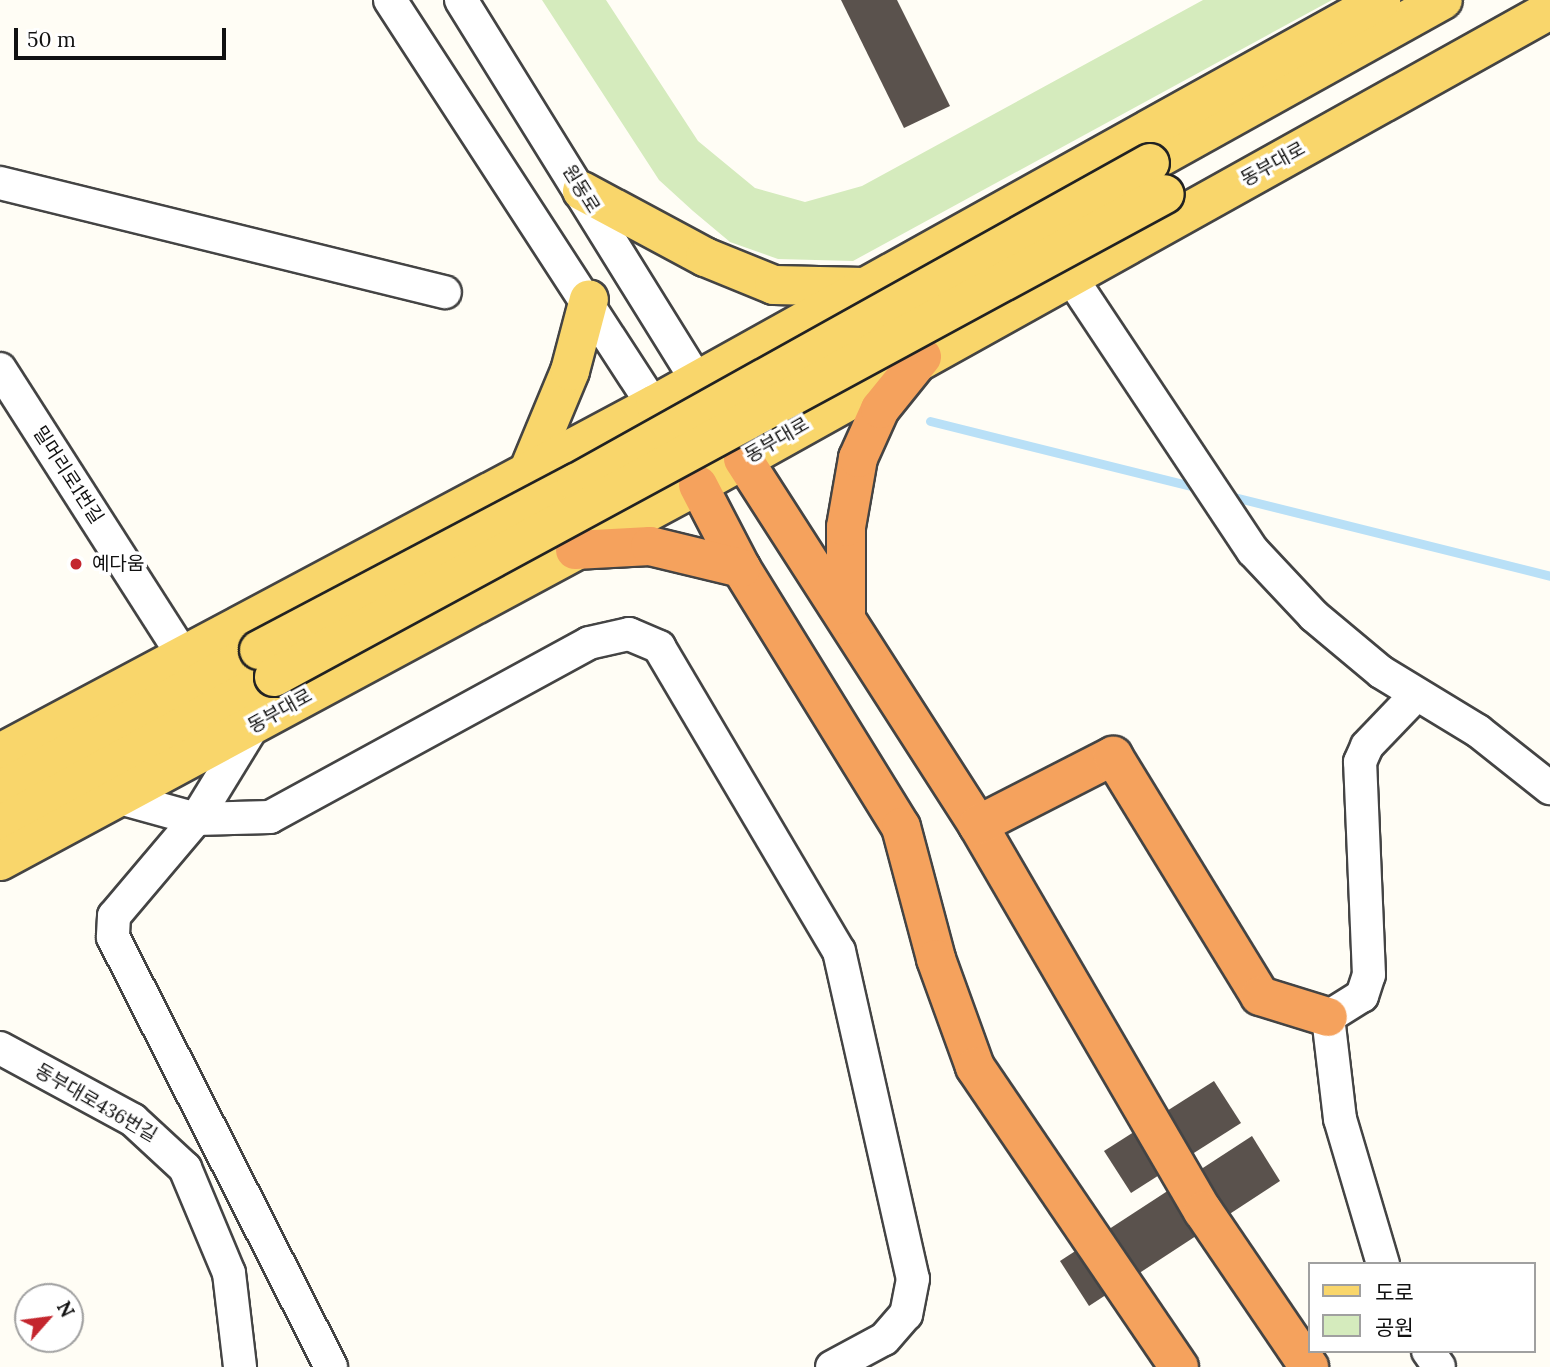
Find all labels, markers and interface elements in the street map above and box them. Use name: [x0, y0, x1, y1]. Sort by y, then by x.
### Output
scale bar: [18, 14, 229, 58]
text: 50 m: [27, 26, 76, 53]
street label: 동부대로: [1237, 137, 1309, 191]
street label: 원동로: [557, 161, 605, 217]
street label: 동부대로: [741, 413, 813, 467]
street label: 밀머리로1번길: [28, 422, 108, 528]
place label: 예다움: [92, 553, 144, 575]
marker: 예다움: [66, 554, 86, 574]
street label: 동부대로: [244, 684, 316, 738]
street label: 동부대로436번길: [31, 1059, 161, 1147]
legend: [1308, 1262, 1536, 1353]
text: 도로: [1375, 1279, 1414, 1306]
north arrow: [14, 1283, 84, 1353]
text: N: [52, 1297, 80, 1321]
text: 공원: [1375, 1314, 1414, 1341]

